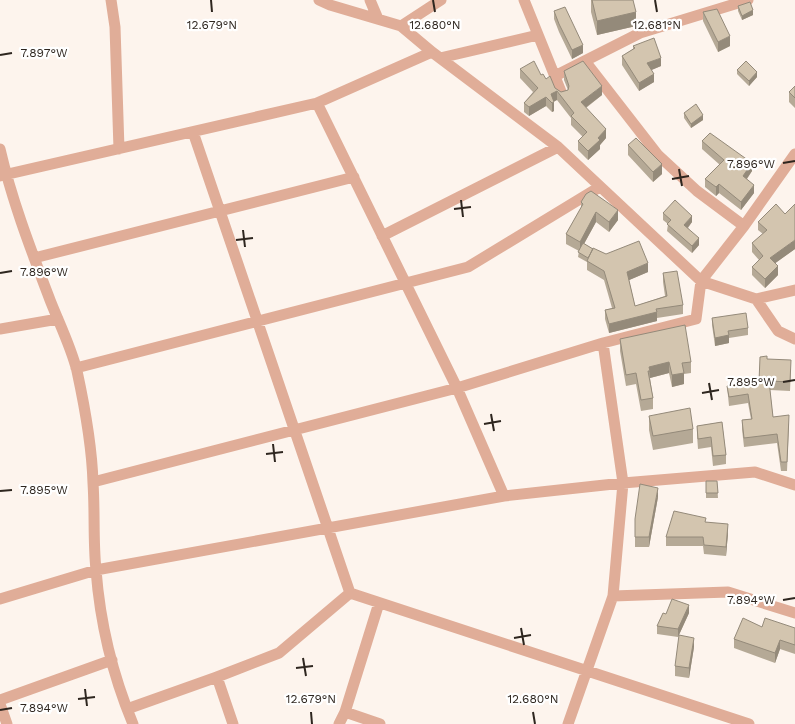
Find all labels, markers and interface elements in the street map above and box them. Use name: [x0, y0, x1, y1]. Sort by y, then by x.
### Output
text: 12.679°N: [187, 18, 237, 32]
text: 12.680°N: [409, 18, 461, 32]
text: 12.681°N: [633, 18, 681, 32]
text: 7.897°W: [20, 46, 68, 60]
text: 7.896°W: [727, 157, 775, 171]
text: 7.896°W: [20, 265, 68, 279]
text: 7.895°W: [727, 375, 775, 389]
text: 7.895°W: [20, 483, 68, 497]
text: 7.894°W: [727, 593, 775, 607]
text: 12.679°N: [286, 692, 336, 706]
text: 12.680°N: [507, 692, 559, 706]
text: 7.894°W: [20, 701, 68, 715]

